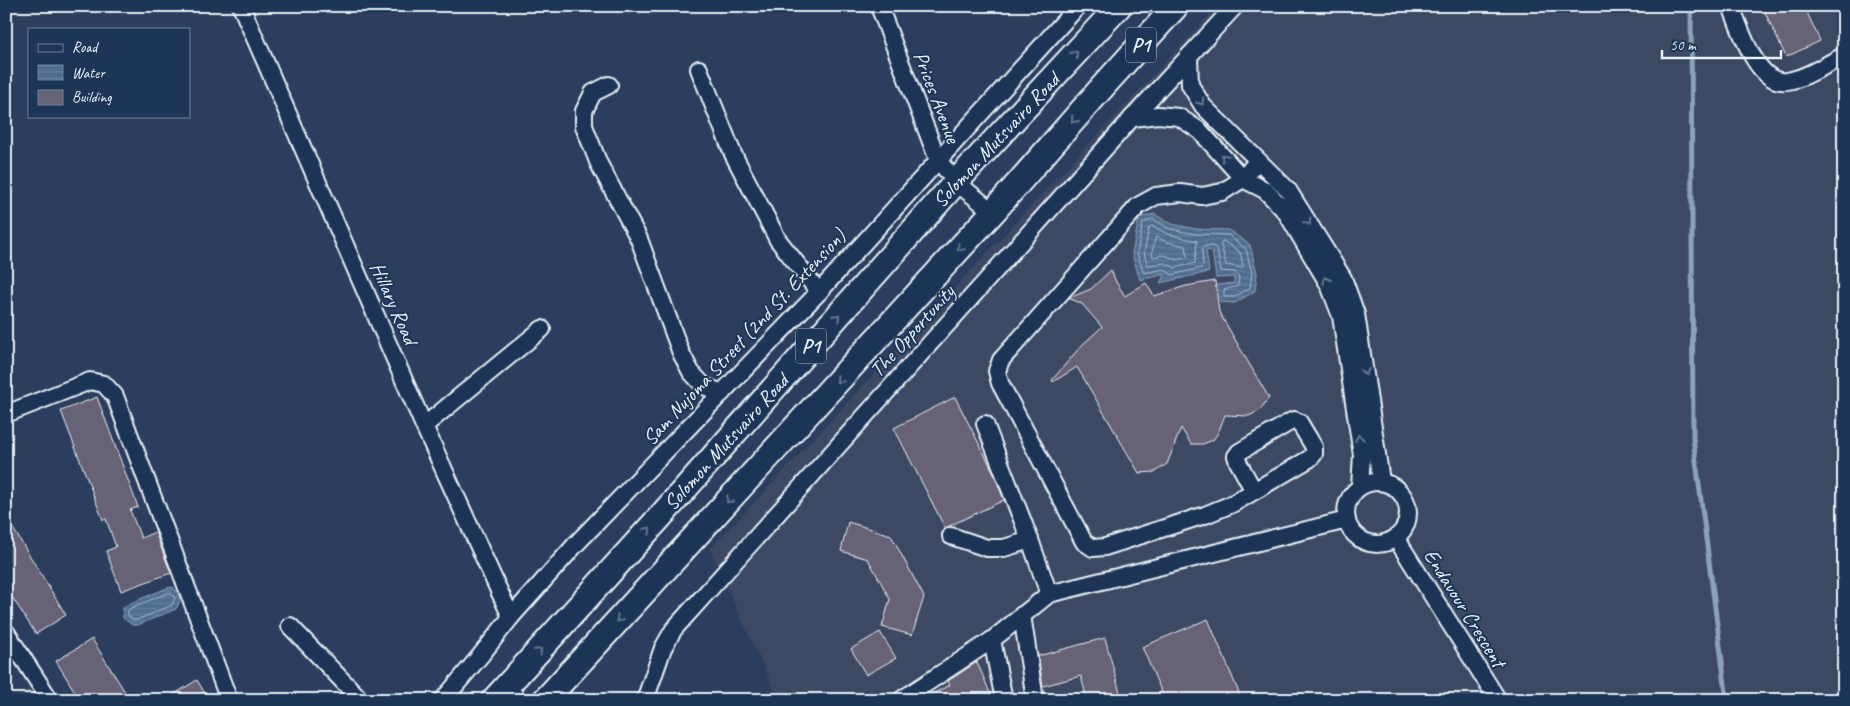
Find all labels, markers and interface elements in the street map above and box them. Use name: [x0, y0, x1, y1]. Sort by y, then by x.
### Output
legend: [28, 28, 190, 118]
road number: P1: [1126, 28, 1156, 62]
scale bar: [1662, 28, 1781, 60]
text: 50 m: [1670, 36, 1697, 55]
text: Road: [72, 38, 99, 57]
street label: Prices Avenue: [908, 48, 967, 148]
one-way arrow: [1069, 50, 1078, 59]
text: Water: [72, 64, 106, 83]
street label: Solomon Mutsvairo Road: [927, 65, 1068, 213]
text: Building: [72, 88, 112, 107]
one-way arrow: [1195, 96, 1204, 106]
one-way arrow: [1071, 114, 1080, 123]
one-way arrow: [1221, 154, 1230, 163]
one-way arrow: [1302, 217, 1312, 226]
street label: Sam Nujoma Street (2nd St. Extension): [637, 223, 852, 451]
one-way arrow: [957, 242, 966, 251]
street label: Hillary Road: [364, 258, 425, 352]
one-way arrow: [1322, 276, 1332, 285]
street label: The Opportunity: [864, 278, 961, 382]
one-way arrow: [831, 314, 839, 323]
road number: P1: [796, 328, 826, 364]
street label: Solomon Mutsvairo Road: [658, 366, 797, 516]
one-way arrow: [1359, 368, 1369, 376]
one-way arrow: [835, 375, 844, 384]
one-way arrow: [1355, 433, 1365, 442]
one-way arrow: [725, 494, 734, 503]
one-way arrow: [642, 527, 651, 536]
street label: Endavour Crescent: [1418, 544, 1513, 675]
one-way arrow: [616, 614, 625, 623]
one-way arrow: [533, 647, 542, 656]

